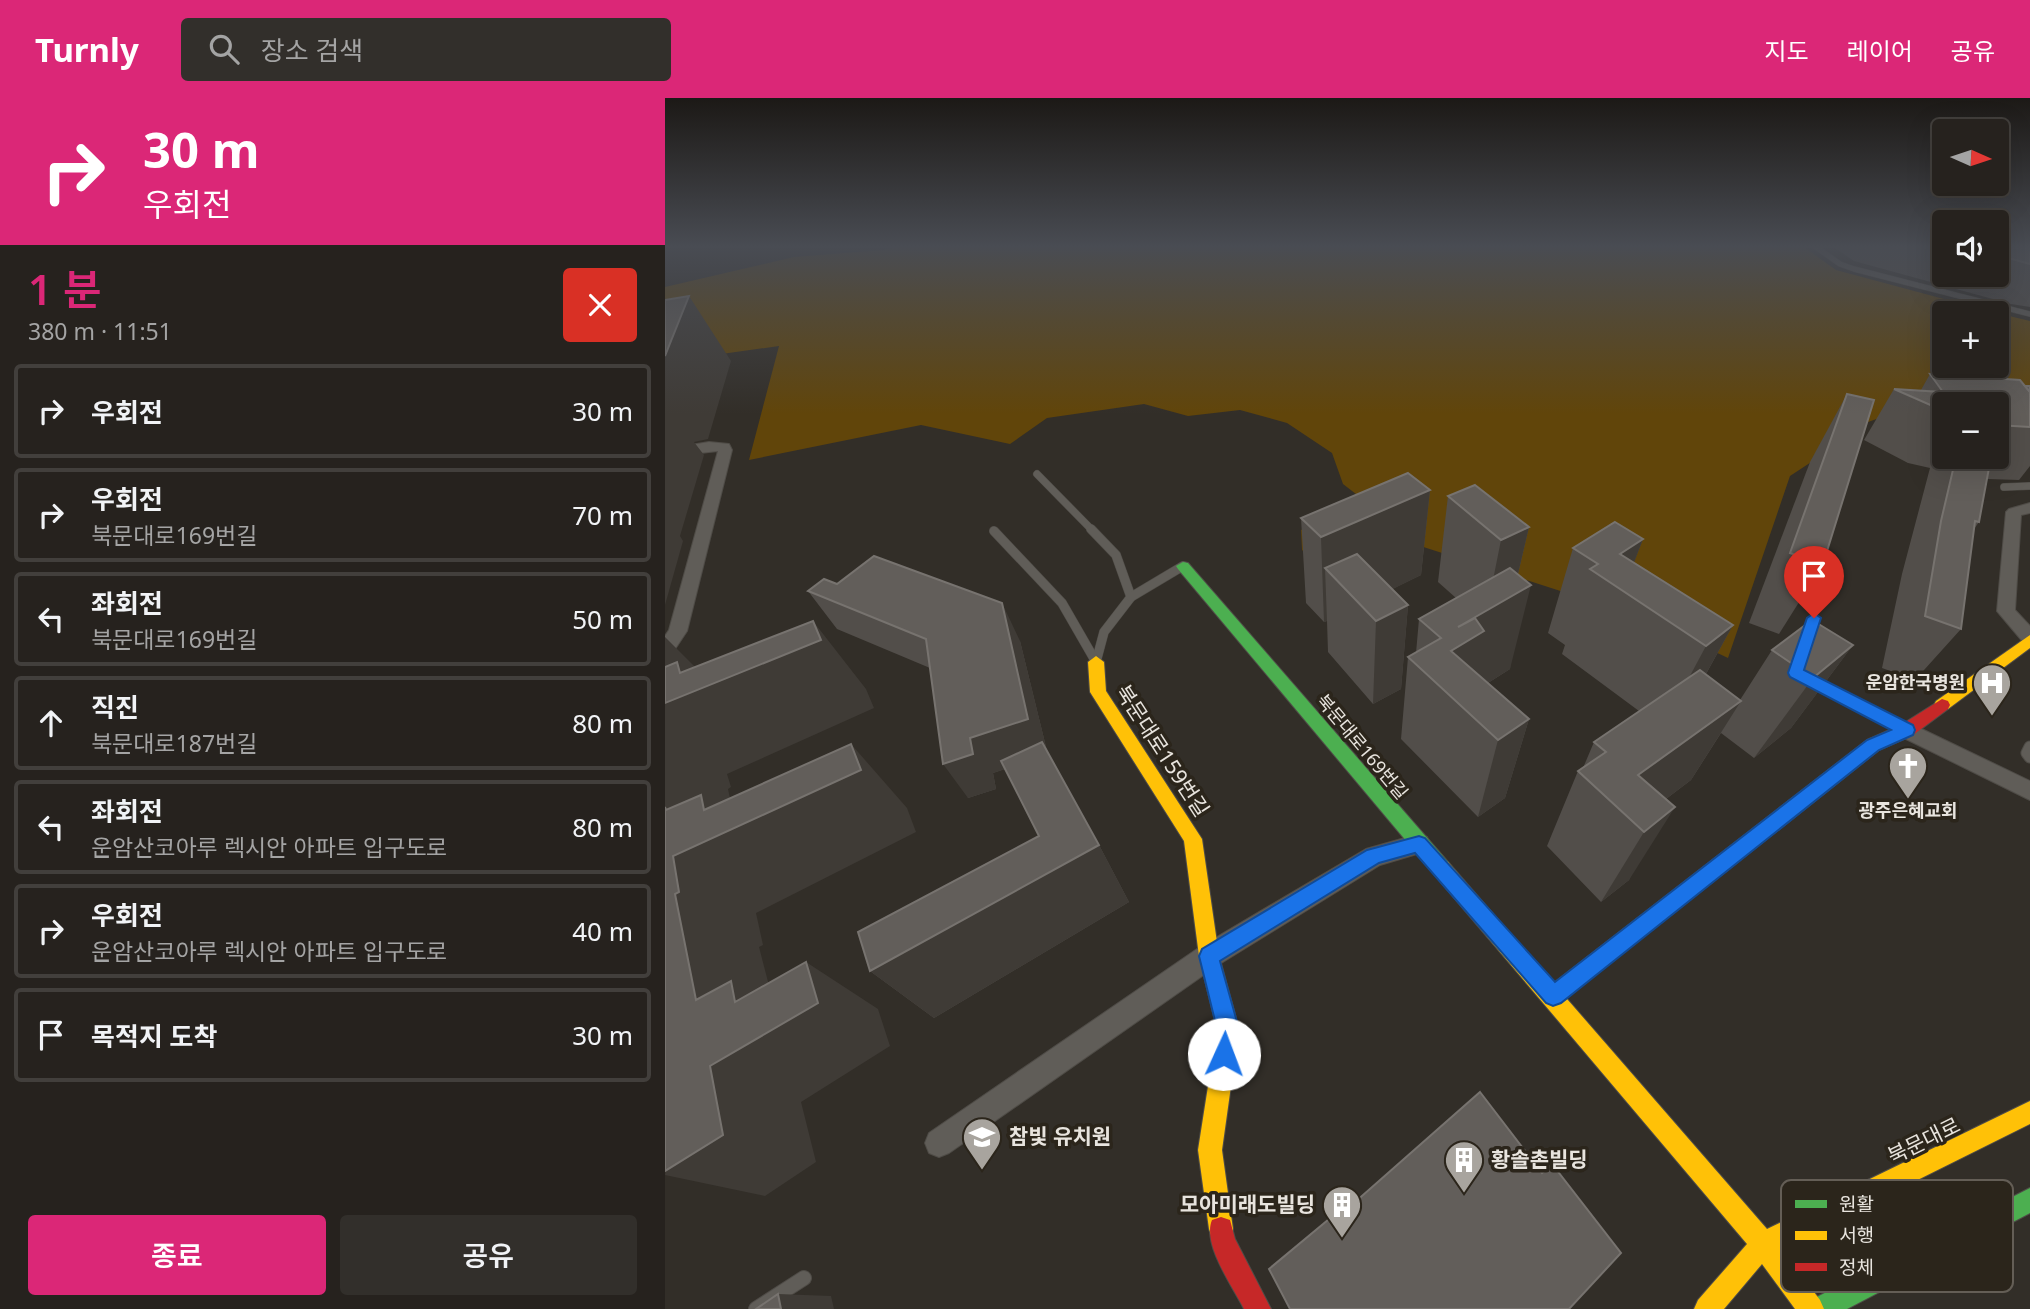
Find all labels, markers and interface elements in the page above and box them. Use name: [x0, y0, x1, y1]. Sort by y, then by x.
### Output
search box: [181, 18, 671, 81]
text: Turnly: [35, 27, 139, 72]
icon: search: [205, 30, 243, 68]
text: 장소 검색: [261, 32, 363, 68]
text: 지도: [1764, 34, 1809, 67]
text: 레이어: [1847, 34, 1913, 67]
text: 공유: [1951, 34, 1995, 67]
text: 30 m: [143, 116, 260, 182]
north arrow: [1932, 119, 2009, 196]
map controls: [1932, 119, 2009, 469]
icon: right: [28, 126, 119, 217]
text: 우회전: [143, 182, 231, 225]
button: sound: [1932, 210, 2009, 287]
text: 1 분: [28, 260, 102, 317]
button: close: [563, 268, 637, 342]
button: +: [1932, 301, 2009, 378]
text: 380 m · 11:51: [28, 315, 172, 347]
icon: right: [32, 392, 70, 430]
button: −: [1932, 392, 2009, 469]
text: 30 m: [572, 393, 633, 429]
text: 우회전: [91, 394, 163, 430]
text: 우회전: [91, 481, 163, 517]
icon: right: [32, 496, 70, 534]
text: 70 m: [572, 497, 633, 533]
text: 북문대로169번길: [91, 519, 257, 551]
pin: [1784, 546, 1844, 618]
icon: arrive: [1795, 557, 1833, 595]
text: 좌회전: [91, 585, 163, 621]
icon: left: [32, 600, 70, 638]
text: 50 m: [572, 601, 633, 637]
text: 북문대로169번길: [91, 623, 257, 655]
hospital icon: 운암한국병원: [1971, 662, 2013, 717]
place label: 운암한국병원: [1866, 670, 1965, 694]
street label: 북문대로159번길: [1110, 679, 1216, 822]
text: 직진: [91, 689, 139, 725]
street label: 북문대로169번길: [1312, 689, 1414, 804]
icon: ahead: [32, 704, 70, 742]
text: 80 m: [572, 705, 633, 741]
text: 북문대로187번길: [91, 727, 257, 759]
church icon: 광주은혜교회: [1887, 745, 1929, 800]
text: 좌회전: [91, 793, 163, 829]
place label: 광주은혜교회: [1858, 798, 1958, 822]
icon: left: [32, 808, 70, 846]
text: 80 m: [572, 809, 633, 845]
text: 운암산코아루 렉시안 아파트 입구도로: [91, 831, 448, 863]
text: 우회전: [91, 897, 163, 933]
icon: right: [32, 912, 70, 950]
text: 40 m: [572, 913, 633, 949]
text: 운암산코아루 렉시안 아파트 입구도로: [91, 935, 448, 967]
icon: arrive: [32, 1016, 70, 1054]
text: 30 m: [572, 1017, 633, 1053]
position arrow: [1187, 1017, 1261, 1091]
text: 목적지 도착: [91, 1018, 217, 1054]
street label: 북문대로: [1883, 1111, 1964, 1170]
school or university icon: 참빛 유치원: [961, 1116, 1003, 1171]
place label: 참빛 유치원: [1009, 1122, 1111, 1150]
building icon: 황솔촌빌딩: [1443, 1139, 1485, 1194]
place label: 황솔촌빌딩: [1491, 1145, 1588, 1173]
legend: [1781, 1180, 2013, 1292]
building icon: 모아미래도빌딩: [1321, 1184, 1363, 1239]
place label: 모아미래도빌딩: [1180, 1190, 1315, 1218]
text: 원활: [1839, 1191, 1874, 1217]
button: 종료: [28, 1215, 326, 1295]
button: 공유: [340, 1215, 637, 1295]
text: 서행: [1839, 1222, 1874, 1248]
text: 정체: [1839, 1254, 1874, 1280]

